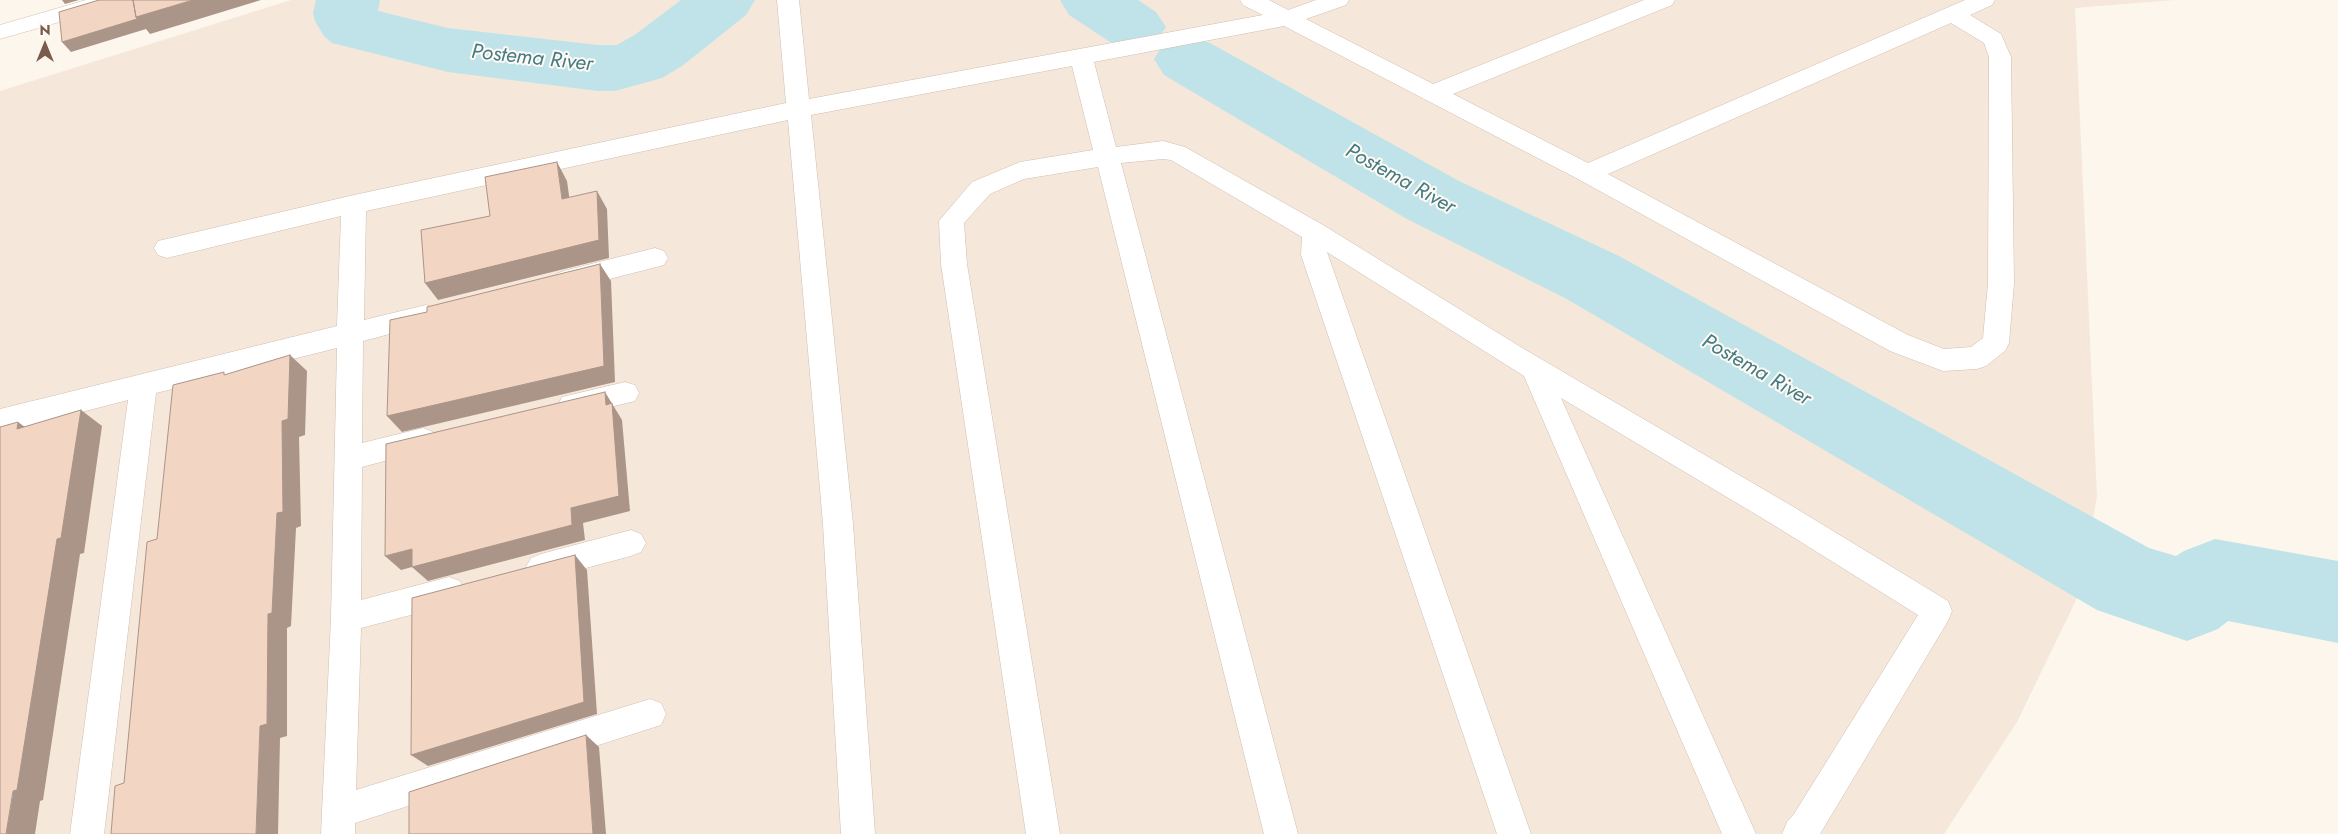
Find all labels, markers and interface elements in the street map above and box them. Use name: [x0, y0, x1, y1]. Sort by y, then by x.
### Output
north arrow: [20, 20, 70, 70]
text: N: [39, 20, 51, 40]
water label: Postema River: [470, 40, 594, 78]
water label: Postema River: [1341, 139, 1459, 221]
water label: Postema River: [1697, 330, 1815, 412]

